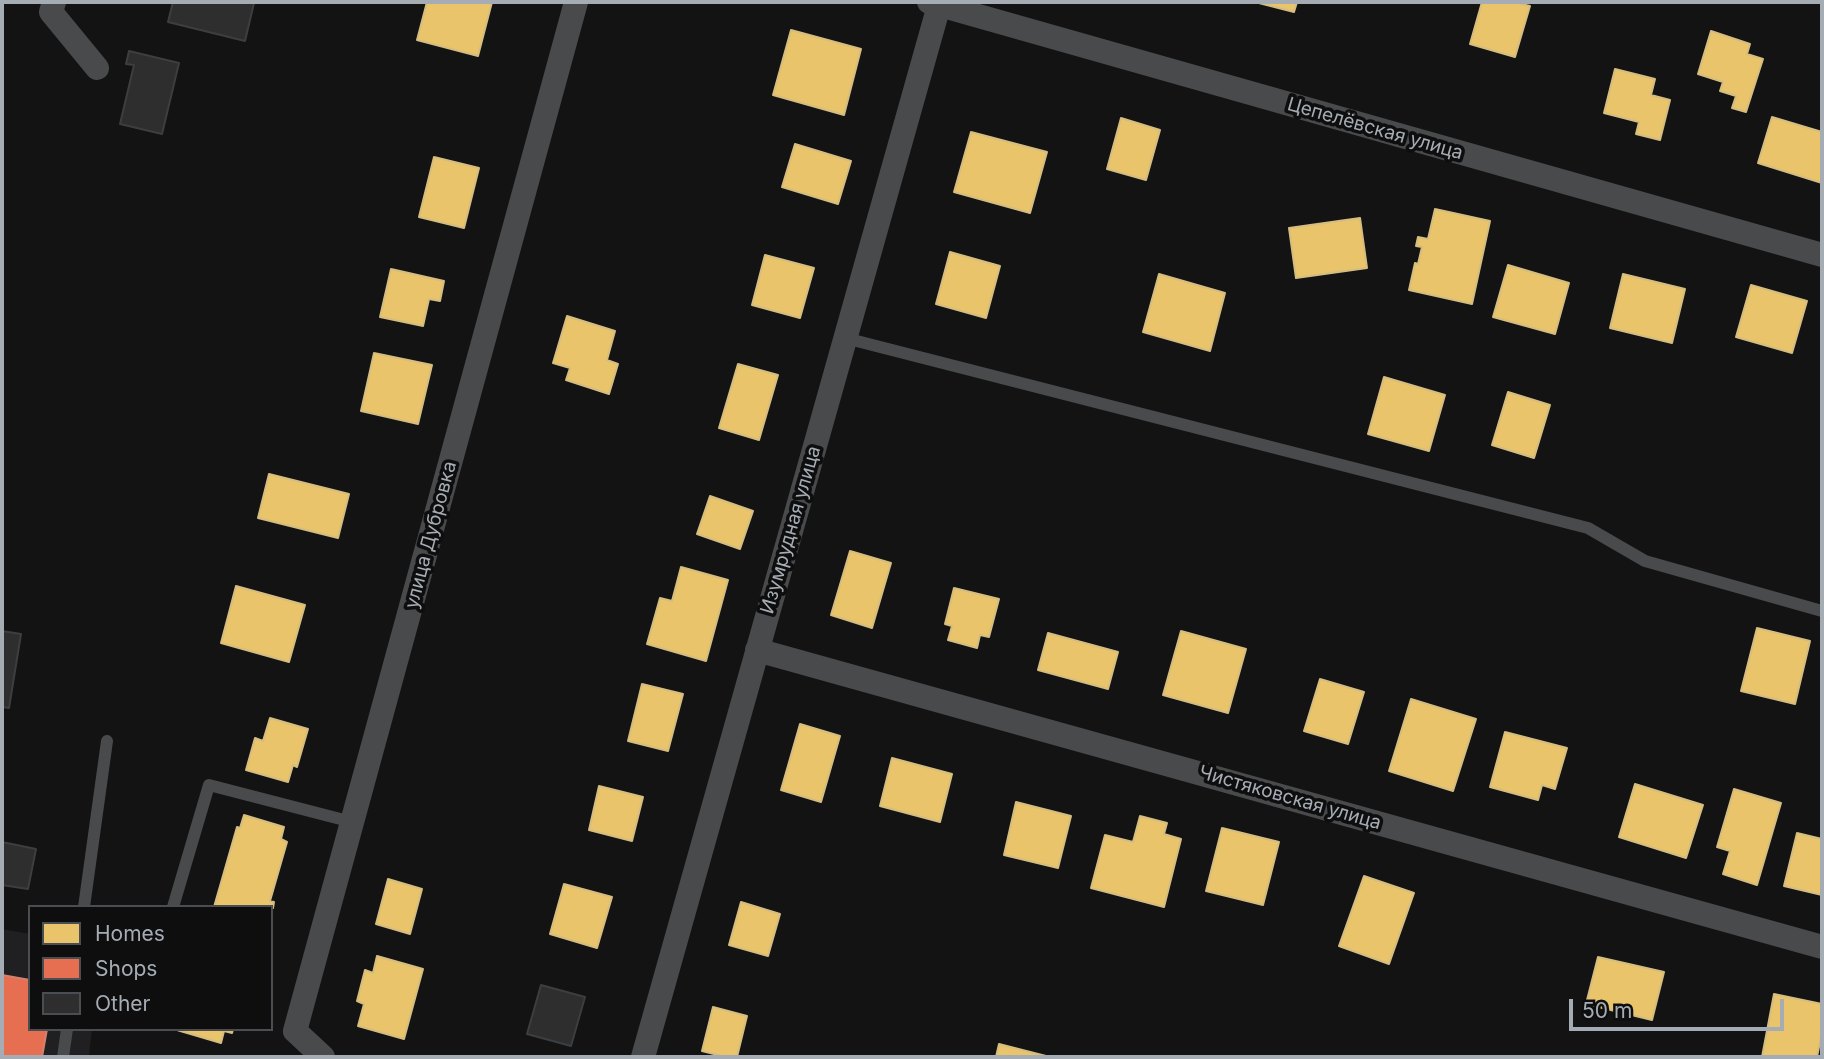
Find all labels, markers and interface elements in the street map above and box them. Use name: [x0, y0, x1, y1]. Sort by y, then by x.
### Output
street label: Цепелёвская улица: [1285, 93, 1465, 165]
street label: Изумрудная улица: [756, 443, 826, 617]
street label: улица Дубровка: [400, 459, 462, 611]
street label: Чистяковская улица: [1196, 761, 1384, 835]
legend: [28, 905, 273, 1031]
text: Homes: [95, 921, 165, 946]
text: Shops: [95, 956, 157, 981]
scale bar: [1572, 986, 1787, 1030]
text: Other: [95, 991, 151, 1016]
text: 50 m: [1582, 998, 1632, 1023]

